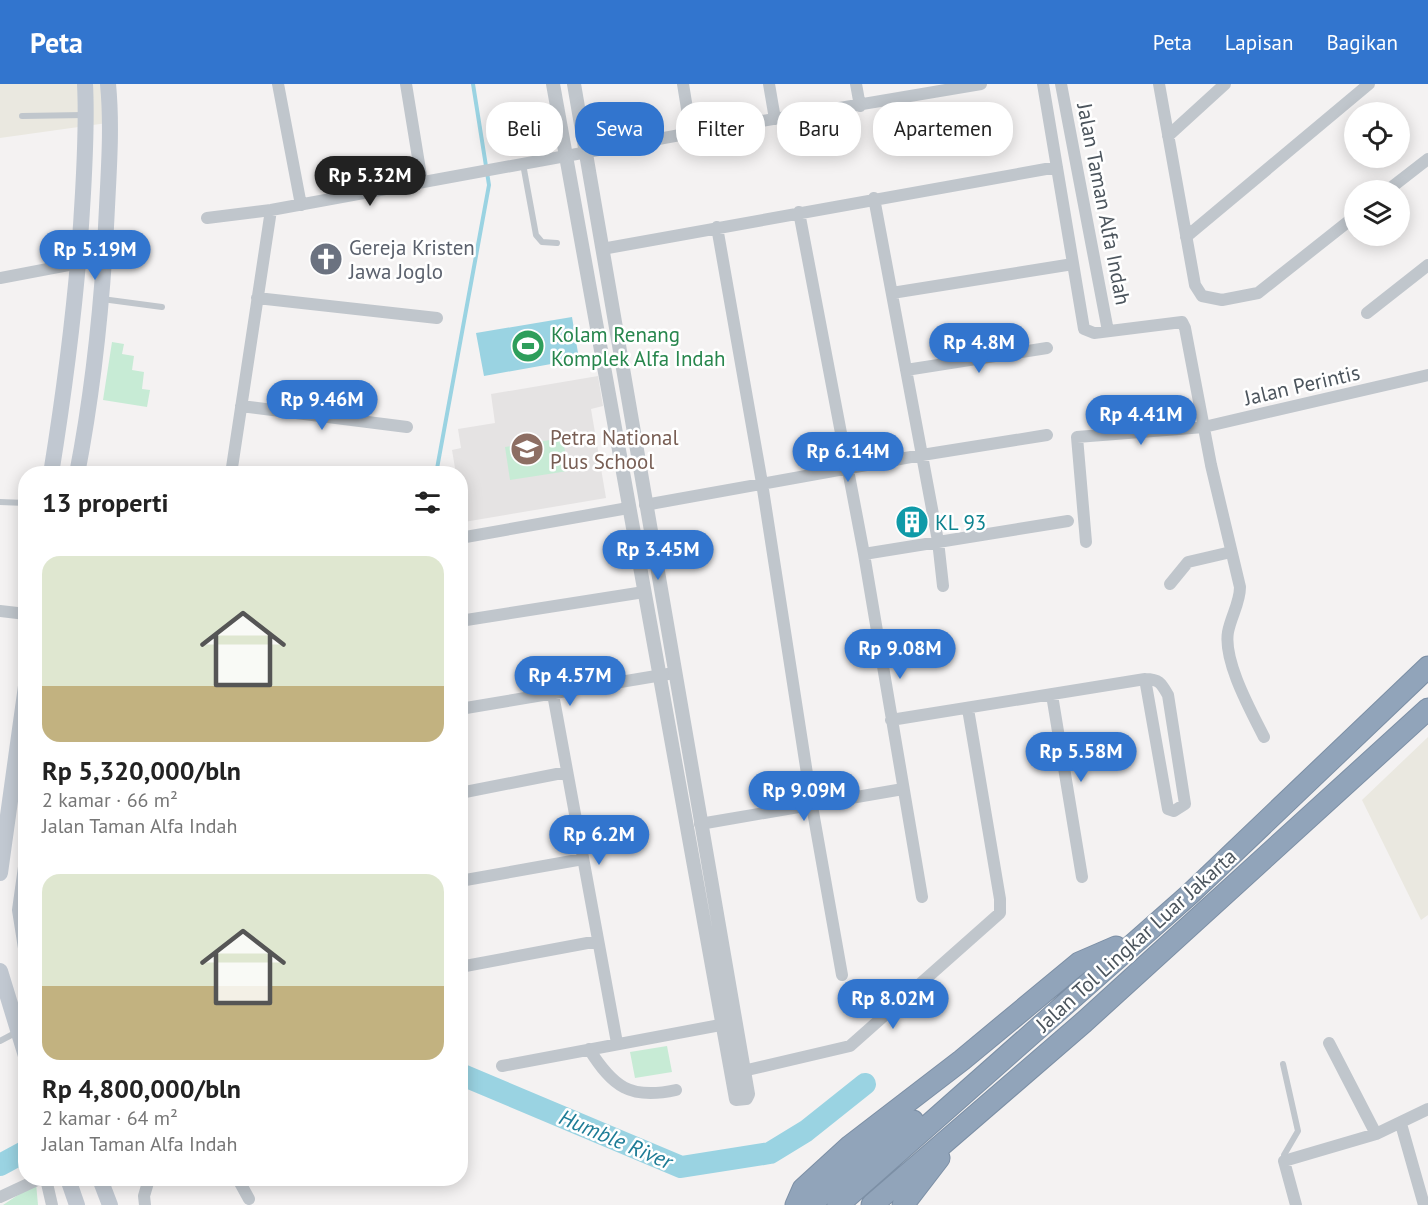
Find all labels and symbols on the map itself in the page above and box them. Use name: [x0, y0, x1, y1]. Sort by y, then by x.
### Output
street label: Jalan Taman Alfa Indah: [1071, 100, 1137, 307]
pin: Rp 5.32M: [308, 156, 432, 207]
pin: Rp 5.19M: [33, 230, 157, 281]
place label: Gereja Kristen Jawa Joglo: [348, 234, 475, 285]
church icon: Gereja Kristen Jawa Joglo: [308, 241, 344, 277]
place label: Kolam Renang Komplek Alfa Indah: [551, 321, 726, 372]
pin: Rp 4.8M: [924, 323, 1034, 374]
sports icon: Kolam Renang Komplek Alfa Indah: [510, 328, 546, 364]
street label: Jalan Perintis: [1241, 359, 1362, 412]
pin: Rp 9.46M: [260, 380, 384, 431]
pin: Rp 4.41M: [1079, 395, 1203, 446]
place label: Petra National Plus School: [550, 424, 679, 475]
school or university icon: Petra National Plus School: [509, 431, 545, 467]
pin: Rp 6.14M: [786, 432, 910, 483]
building icon: KL 93: [894, 504, 930, 540]
place label: KL 93: [935, 509, 986, 536]
pin: Rp 3.45M: [596, 530, 720, 581]
pin: Rp 9.08M: [838, 629, 962, 680]
pin: Rp 4.57M: [508, 656, 632, 707]
pin: Rp 5.58M: [1019, 732, 1143, 783]
pin: Rp 9.09M: [742, 771, 866, 822]
pin: Rp 6.2M: [544, 815, 654, 866]
street label: Jalan Tol Lingkar Luar Jakarta: [1029, 843, 1242, 1038]
pin: Rp 8.02M: [831, 979, 955, 1030]
water label: Humble River: [555, 1103, 678, 1176]

